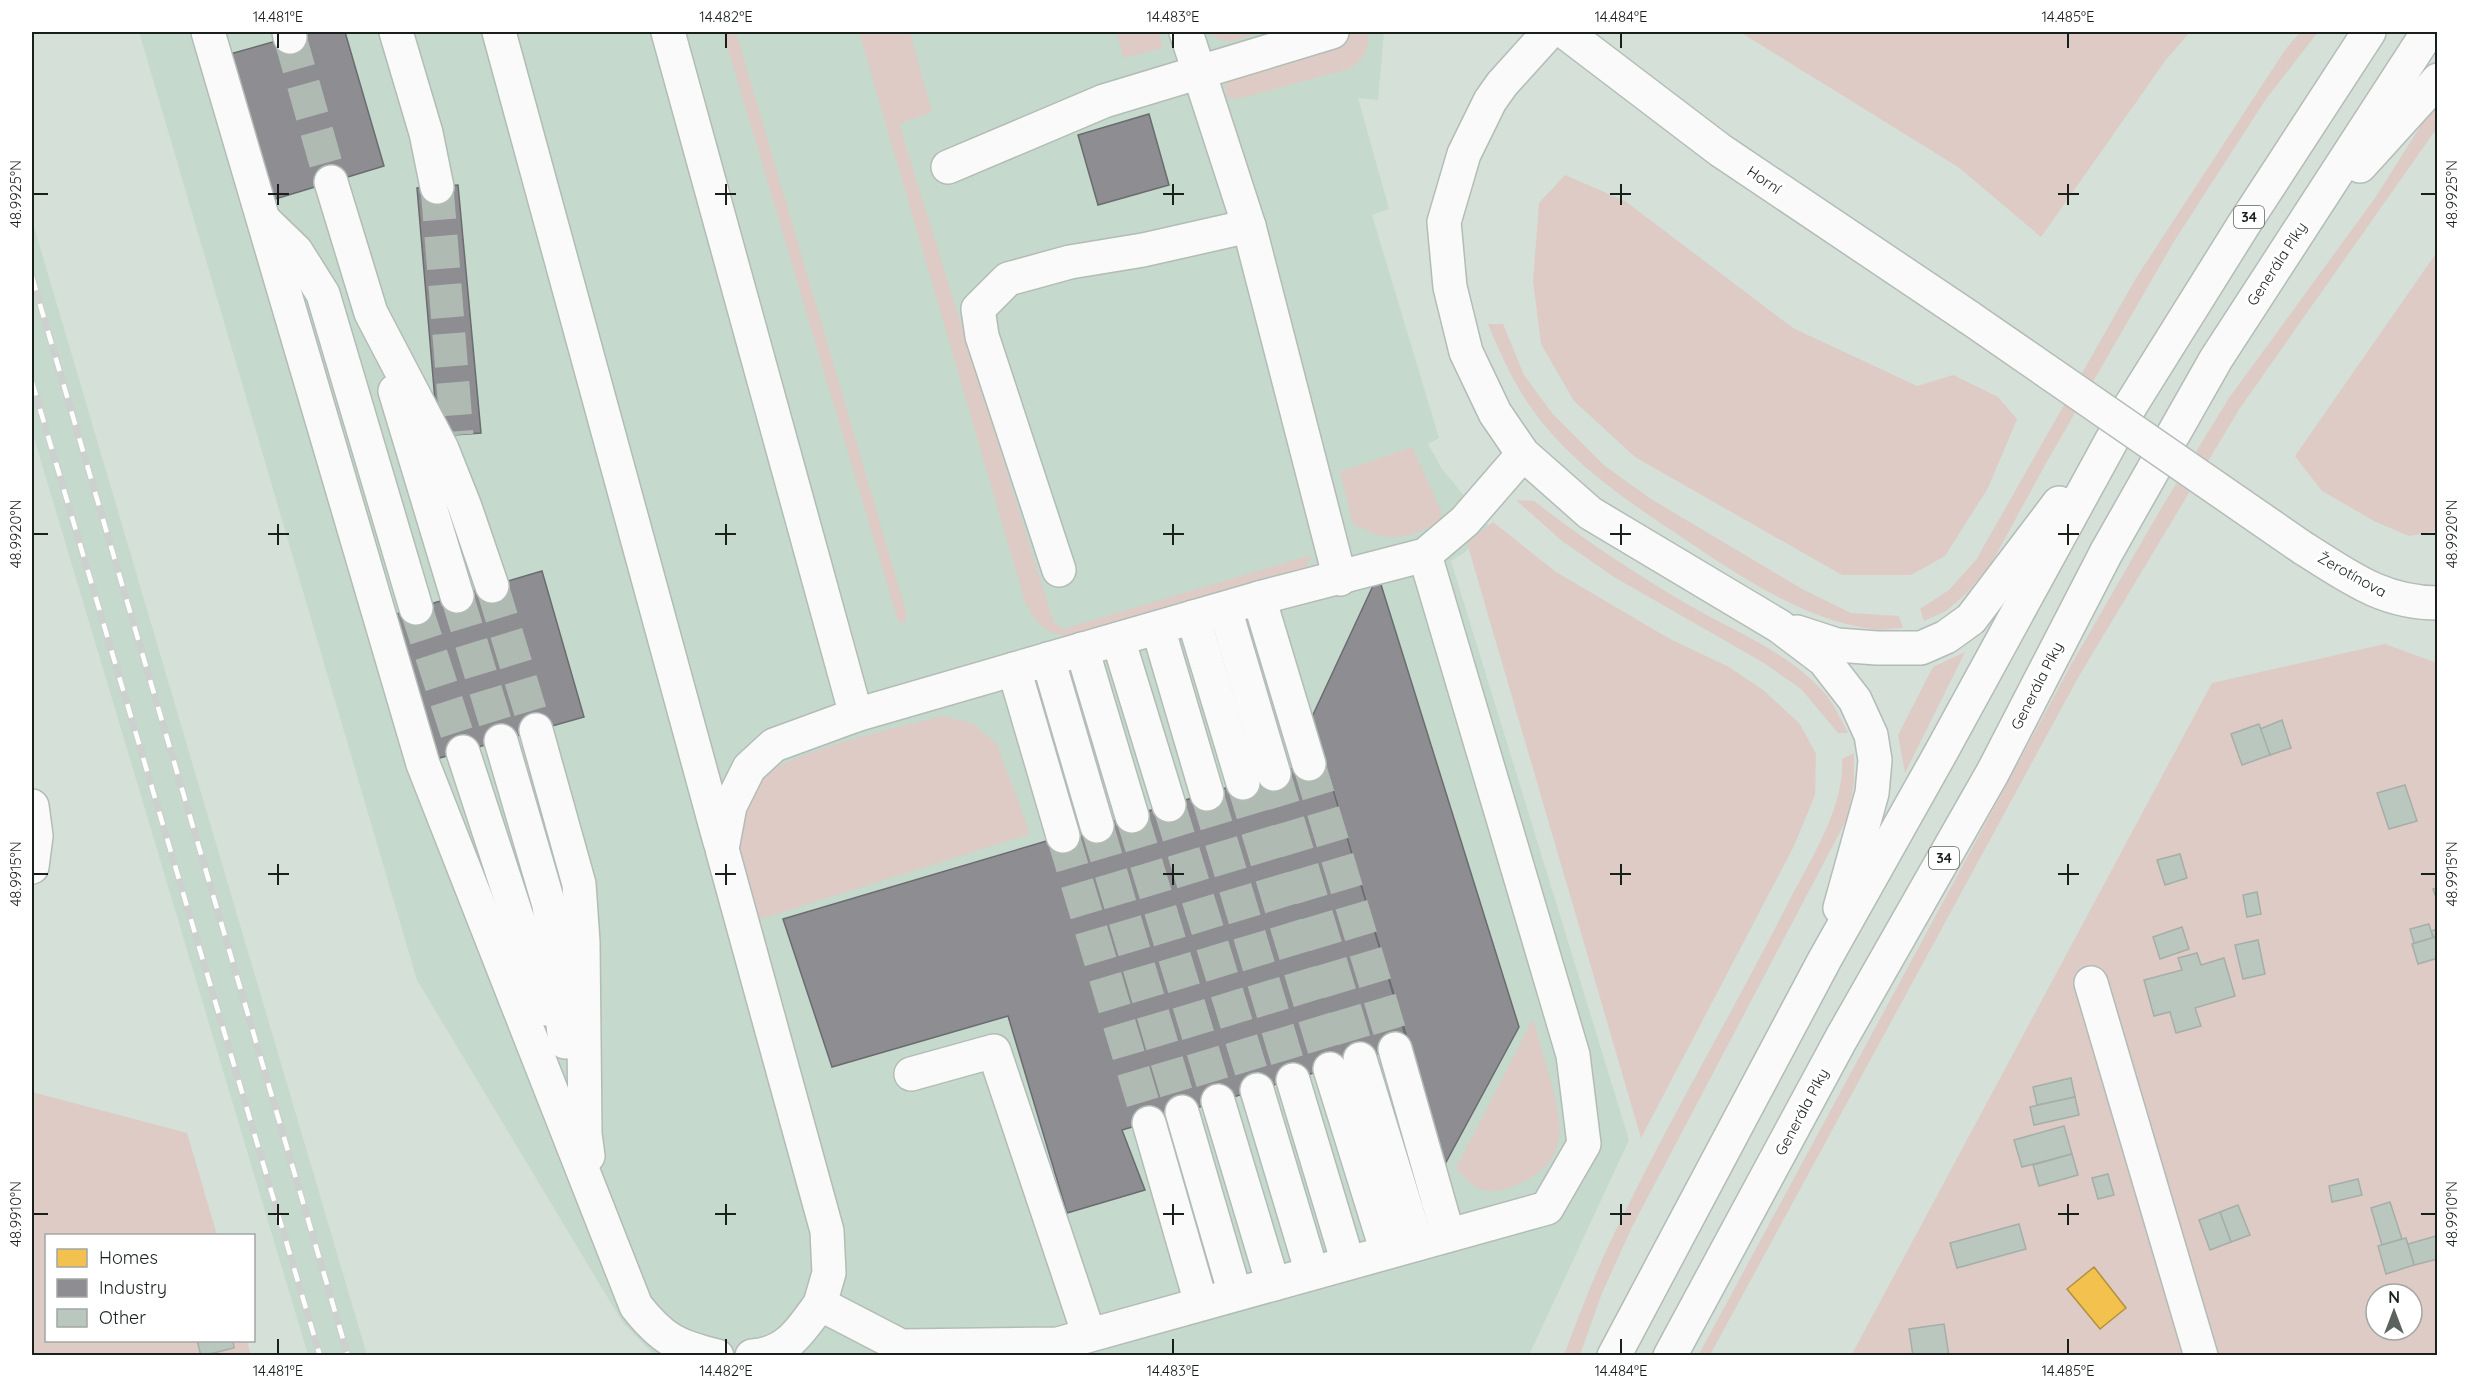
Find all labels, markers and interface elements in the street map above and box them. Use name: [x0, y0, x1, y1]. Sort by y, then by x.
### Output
text: 14.481°E: [253, 7, 303, 26]
text: 14.482°E: [699, 7, 753, 26]
text: 14.483°E: [1147, 7, 1199, 26]
text: 14.484°E: [1595, 7, 1647, 26]
text: 14.485°E: [2041, 7, 2095, 26]
text: 48.9925°N: [6, 160, 25, 228]
text: 48.9925°N: [2442, 160, 2461, 228]
street label: Horní: [1743, 161, 1786, 198]
road number: 34: [2234, 206, 2264, 228]
street label: Generála Píky: [2242, 218, 2311, 309]
text: 48.9920°N: [6, 500, 25, 568]
text: 48.9920°N: [2442, 500, 2461, 568]
street label: Žerotínova: [2315, 548, 2390, 601]
street label: Generála Píky: [2006, 639, 2067, 733]
text: 48.9915°N: [6, 841, 25, 907]
text: 48.9915°N: [2442, 841, 2461, 907]
road number: 34: [1929, 847, 1959, 869]
street label: Generála Píky: [1771, 1065, 1832, 1159]
text: 48.9910°N: [6, 1181, 25, 1247]
text: 48.9910°N: [2442, 1181, 2461, 1247]
legend: [45, 1234, 255, 1342]
text: Homes: [99, 1246, 158, 1269]
text: Industry: [99, 1276, 167, 1299]
north arrow: [2364, 1282, 2424, 1342]
text: N: [2388, 1287, 2400, 1307]
text: Other: [99, 1306, 146, 1329]
text: 14.481°E: [253, 1361, 303, 1380]
text: 14.482°E: [699, 1361, 753, 1380]
text: 14.483°E: [1147, 1361, 1199, 1380]
text: 14.484°E: [1595, 1361, 1647, 1380]
text: 14.485°E: [2041, 1361, 2095, 1380]

